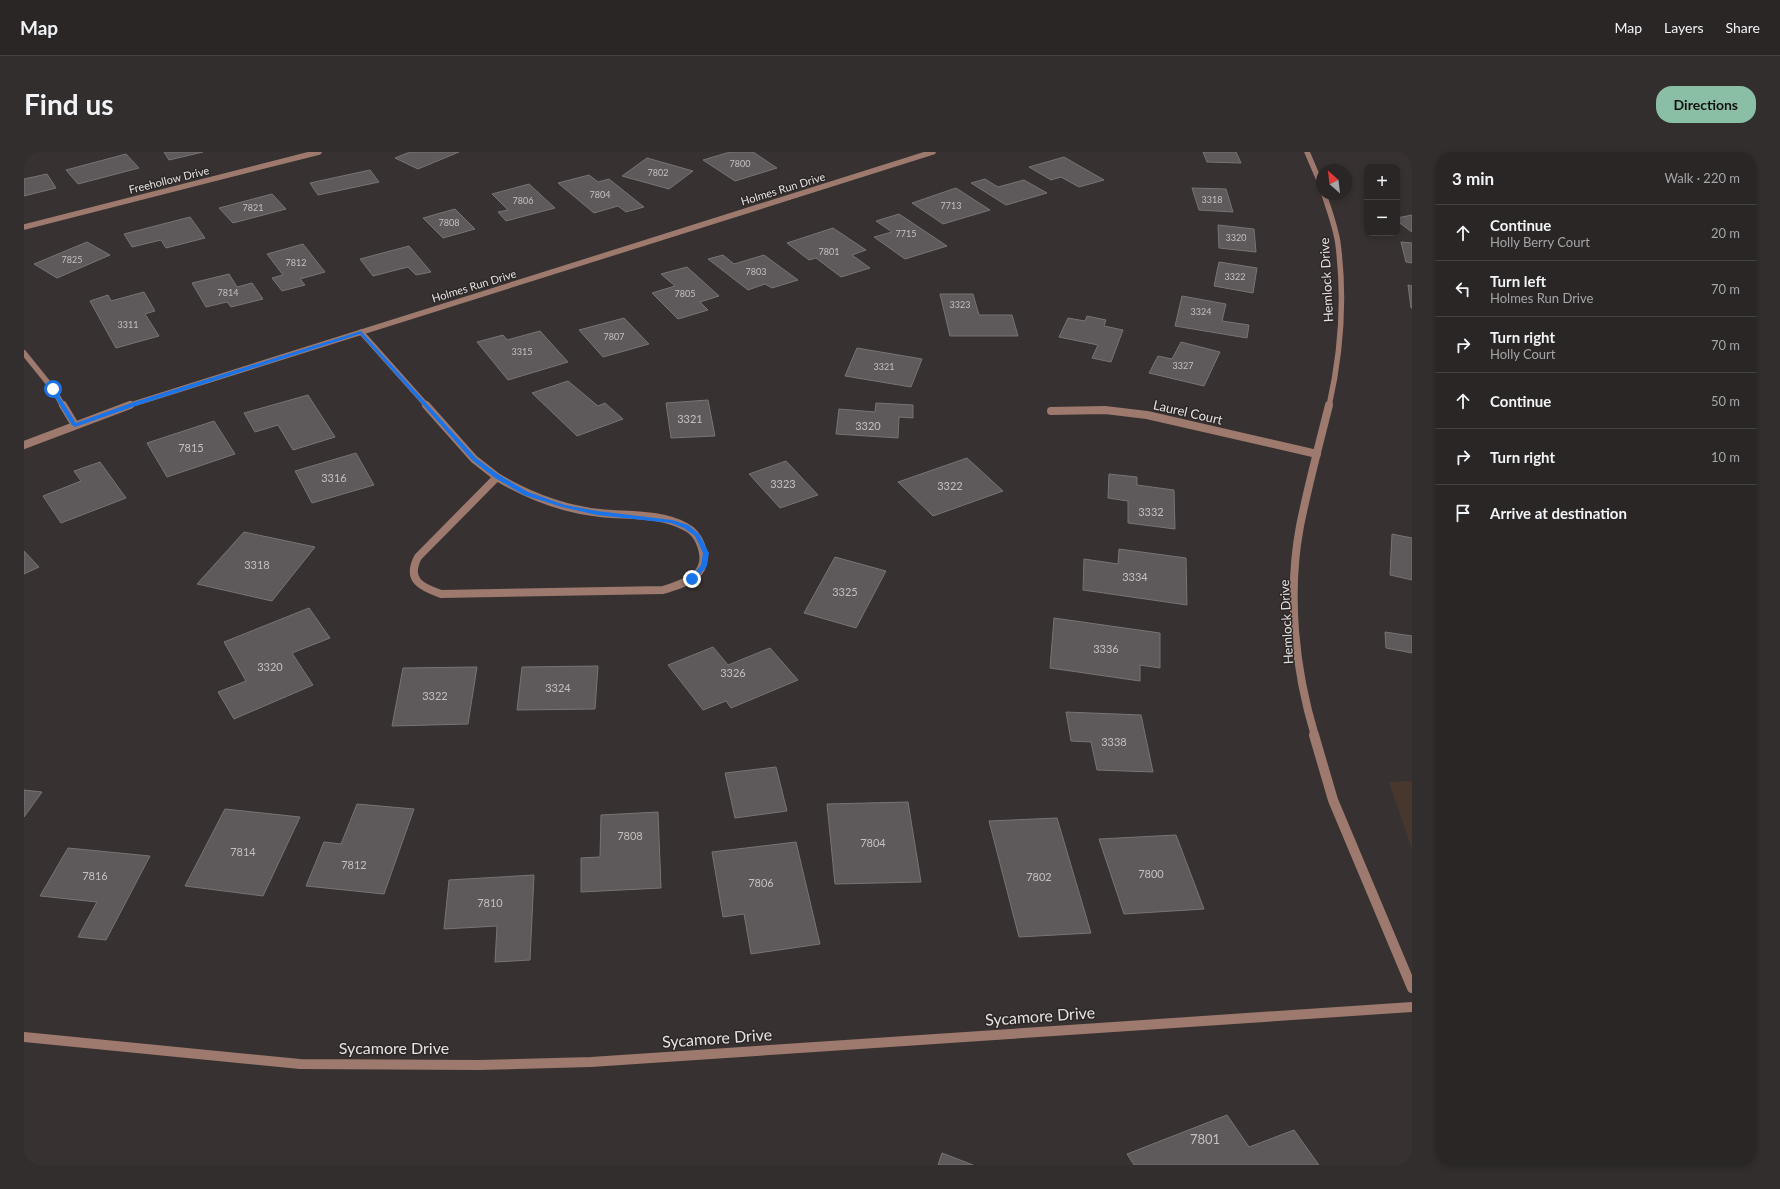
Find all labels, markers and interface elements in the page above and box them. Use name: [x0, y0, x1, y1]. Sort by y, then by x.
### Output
text: Map: [20, 16, 58, 39]
text: Map: [1614, 19, 1642, 36]
text: Layers: [1664, 19, 1704, 36]
text: Share: [1726, 19, 1760, 36]
button: Directions: [1656, 86, 1756, 123]
text: Find us: [24, 87, 114, 121]
house number: 7800: [730, 158, 750, 169]
street label: Freehollow Drive: [127, 163, 211, 196]
north arrow: [1316, 164, 1352, 200]
map controls: [1364, 164, 1400, 236]
button: +: [1364, 164, 1400, 200]
house number: 7802: [648, 167, 668, 178]
text: 3 min: [1452, 168, 1494, 189]
street label: Holmes Run Drive: [739, 169, 827, 208]
text: Walk · 220 m: [1664, 170, 1740, 186]
house number: 7804: [590, 189, 610, 200]
house number: 3318: [1202, 194, 1222, 205]
house number: 7806: [513, 195, 533, 206]
house number: 7713: [941, 200, 961, 211]
button: −: [1364, 200, 1400, 236]
house number: 7821: [243, 202, 263, 213]
text: Continue: [1490, 216, 1551, 234]
house number: 7808: [439, 217, 459, 228]
icon: ahead: [1452, 222, 1474, 244]
text: 20 m: [1711, 225, 1740, 241]
house number: 7715: [896, 228, 916, 239]
house number: 3320: [1226, 232, 1246, 243]
text: Holly Berry Court: [1490, 234, 1590, 250]
street label: Hemlock Drive: [1316, 237, 1336, 323]
house number: 7801: [819, 246, 839, 257]
house number: 7825: [62, 254, 82, 265]
house number: 7812: [286, 257, 306, 268]
street label: Holmes Run Drive: [430, 266, 518, 305]
house number: 7803: [746, 266, 766, 277]
house number: 3322: [1225, 271, 1245, 282]
text: Turn left: [1490, 272, 1546, 290]
icon: left: [1452, 278, 1474, 300]
text: 70 m: [1711, 281, 1740, 297]
house number: 7814: [218, 287, 238, 298]
house number: 7805: [675, 288, 695, 299]
text: Holmes Run Drive: [1490, 290, 1593, 306]
house number: 3323: [950, 299, 970, 310]
house number: 3324: [1191, 306, 1211, 317]
house number: 3311: [118, 319, 138, 330]
text: Turn right: [1490, 328, 1555, 346]
house number: 7807: [604, 331, 624, 342]
icon: right: [1452, 334, 1474, 356]
text: 70 m: [1711, 337, 1740, 353]
house number: 3315: [512, 346, 532, 357]
text: Holly Court: [1490, 346, 1556, 362]
house number: 3327: [1173, 360, 1193, 371]
house number: 3321: [874, 361, 894, 372]
route start: [44, 380, 62, 398]
icon: ahead: [1452, 390, 1474, 412]
text: Continue: [1490, 392, 1551, 410]
text: 50 m: [1711, 393, 1740, 409]
street label: Laurel Court: [1152, 396, 1225, 428]
house number: 3321: [677, 412, 703, 425]
house number: 3320: [855, 419, 881, 432]
house number: 7815: [178, 441, 204, 454]
icon: right: [1452, 446, 1474, 468]
text: Turn right: [1490, 448, 1555, 466]
text: 10 m: [1711, 449, 1740, 465]
house number: 3316: [321, 471, 347, 484]
house number: 3323: [770, 477, 796, 490]
house number: 3322: [937, 479, 963, 492]
icon: arrive: [1452, 502, 1474, 524]
text: Arrive at destination: [1490, 504, 1627, 522]
house number: 3332: [1138, 505, 1164, 518]
house number: 3318: [244, 558, 270, 571]
route end: [683, 570, 701, 588]
house number: 3334: [1122, 570, 1148, 583]
street label: Hemlock Drive: [1276, 579, 1296, 665]
house number: 3325: [832, 585, 858, 598]
house number: 3336: [1093, 642, 1119, 655]
house number: 3320: [257, 660, 283, 673]
house number: 3326: [720, 666, 746, 679]
house number: 3324: [545, 681, 571, 694]
house number: 3322: [422, 689, 448, 702]
house number: 3338: [1101, 735, 1127, 748]
house number: 7808: [617, 829, 643, 842]
house number: 7804: [860, 836, 886, 849]
house number: 7814: [230, 845, 256, 858]
house number: 7812: [341, 858, 367, 871]
house number: 7800: [1138, 867, 1164, 880]
house number: 7816: [82, 869, 108, 882]
house number: 7802: [1026, 870, 1052, 883]
house number: 7806: [748, 876, 774, 889]
house number: 7810: [477, 896, 503, 909]
street label: Sycamore Drive: [984, 1002, 1096, 1029]
street label: Sycamore Drive: [661, 1024, 773, 1051]
street label: Sycamore Drive: [339, 1038, 449, 1057]
house number: 7801: [1190, 1131, 1220, 1147]

